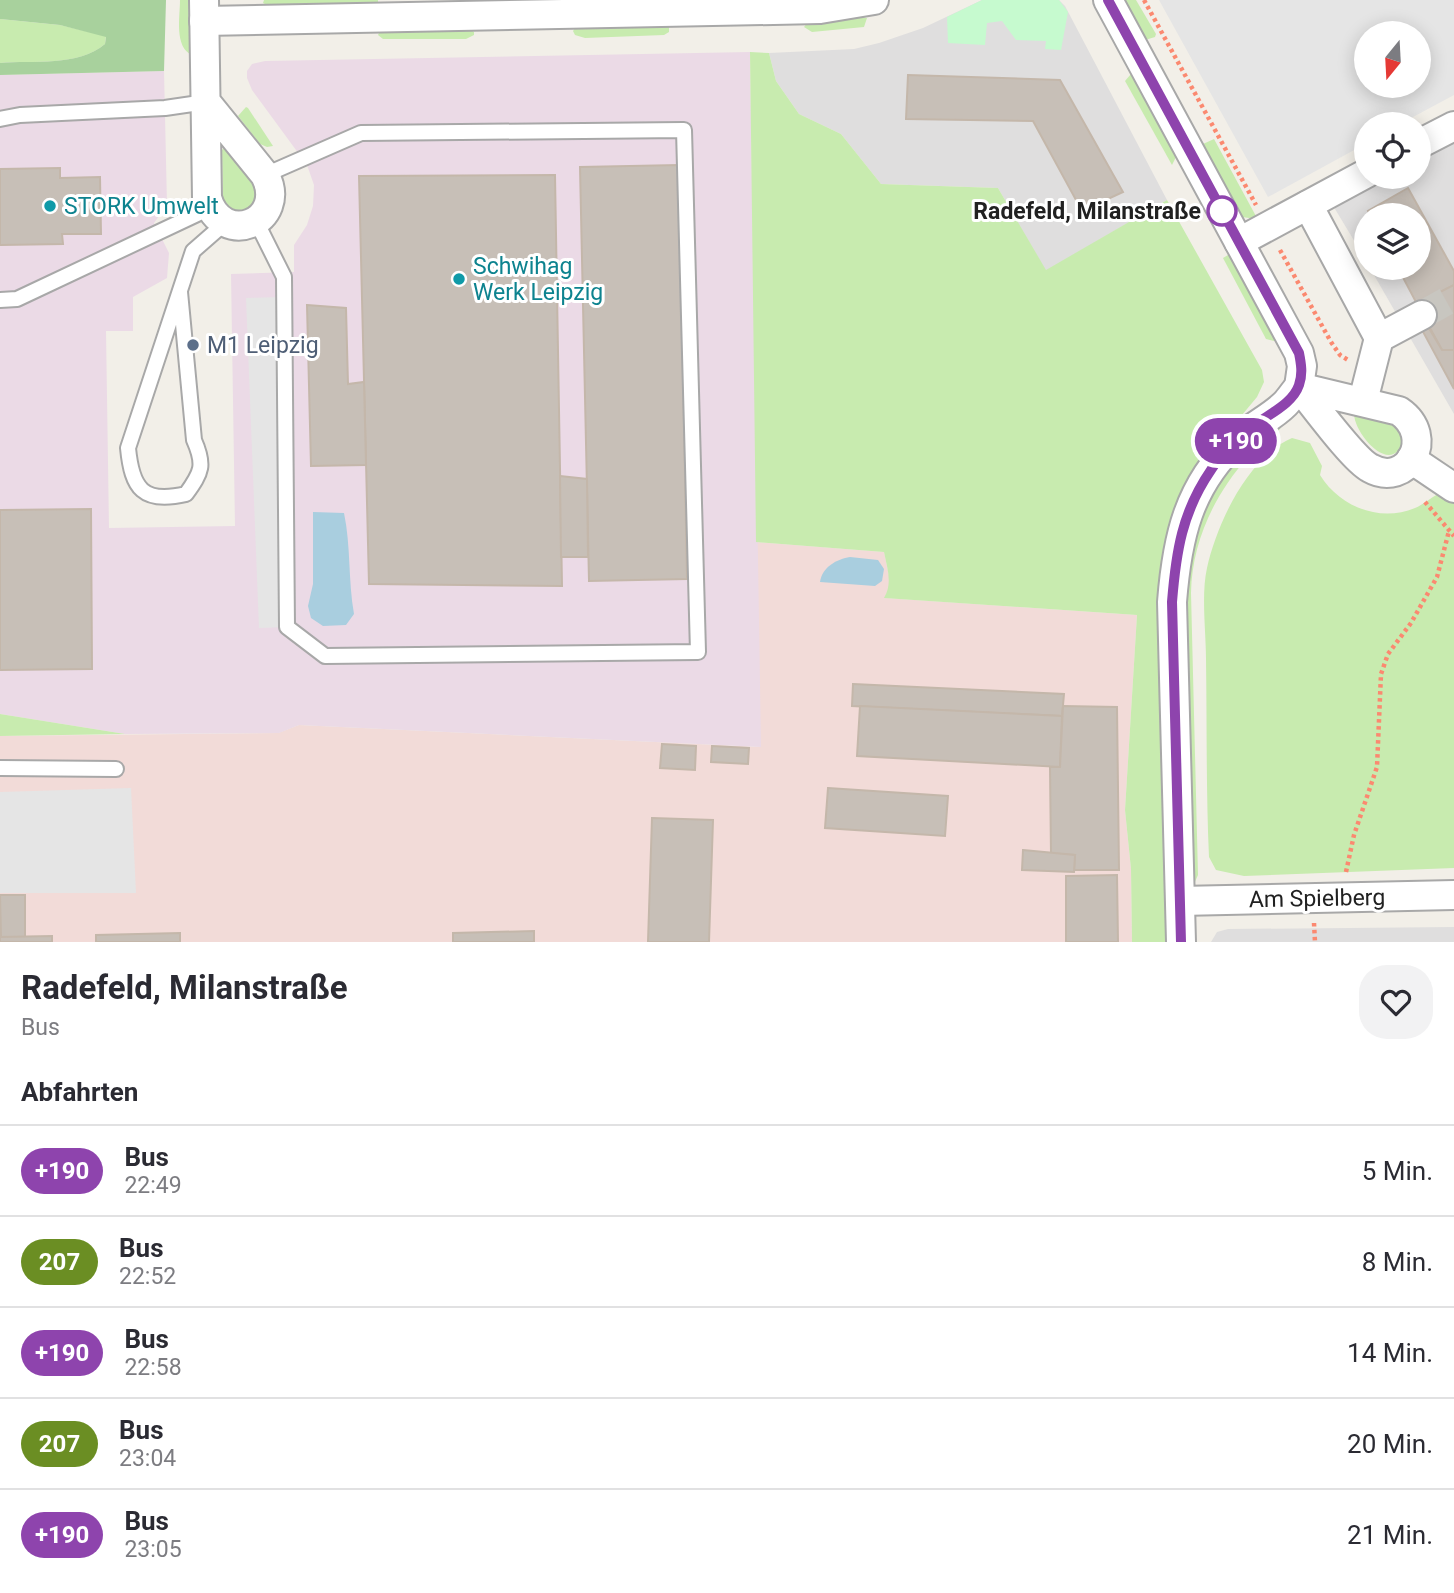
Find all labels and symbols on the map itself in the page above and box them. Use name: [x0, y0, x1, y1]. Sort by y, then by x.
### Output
north arrow: [1354, 21, 1432, 98]
place label: STORK Umwelt: [64, 193, 219, 220]
marker: Radefeld, Milanstraße: [1207, 196, 1237, 226]
marker: STORK Umwelt: [42, 198, 58, 214]
place label: Radefeld, Milanstraße: [973, 198, 1201, 225]
place label: Schwihag Werk Leipzig: [473, 253, 603, 306]
marker: Schwihag Werk Leipzig: [451, 271, 467, 287]
place label: M1 Leipzig: [207, 332, 319, 359]
marker: M1 Leipzig: [185, 337, 201, 353]
line badge: +190: [1187, 418, 1285, 464]
street label: Am Spielberg: [1249, 884, 1385, 913]

